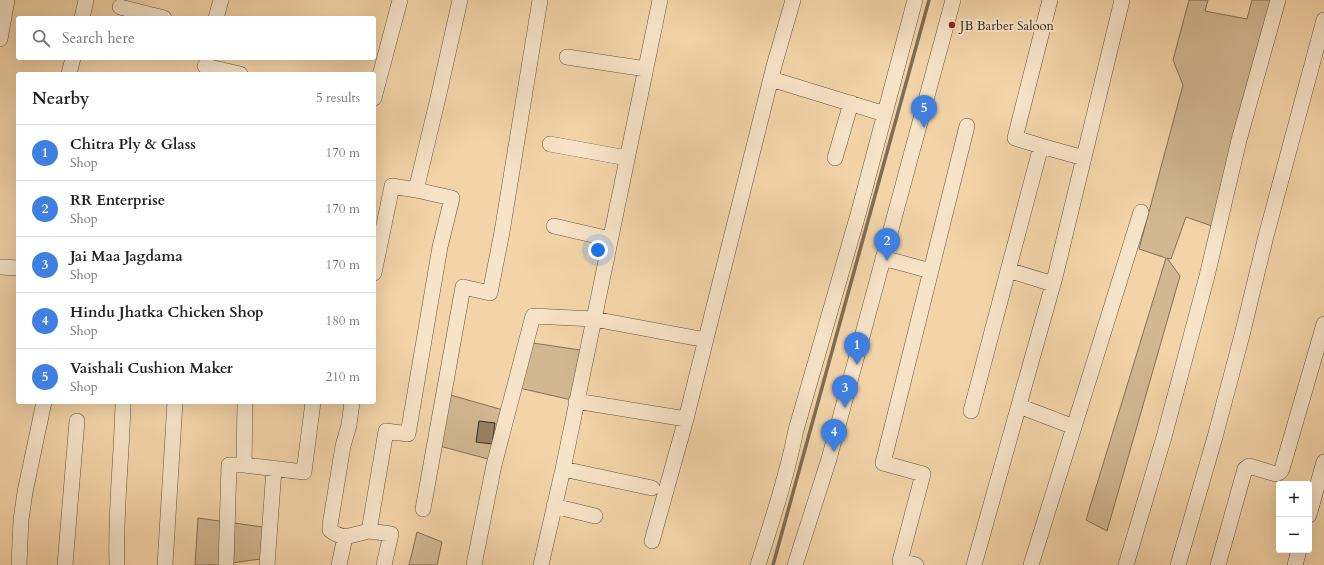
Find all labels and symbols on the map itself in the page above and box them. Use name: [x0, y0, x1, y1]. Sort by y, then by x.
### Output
place label: JB Barber Saloon: [958, 17, 1055, 35]
marker: JB Barber Saloon: [947, 20, 957, 30]
pin: 5: [911, 95, 937, 128]
pin: 2: [874, 228, 900, 261]
your location: [588, 240, 608, 260]
pin: 1: [844, 332, 870, 365]
pin: 3: [832, 375, 858, 408]
pin: 4: [821, 419, 847, 452]

